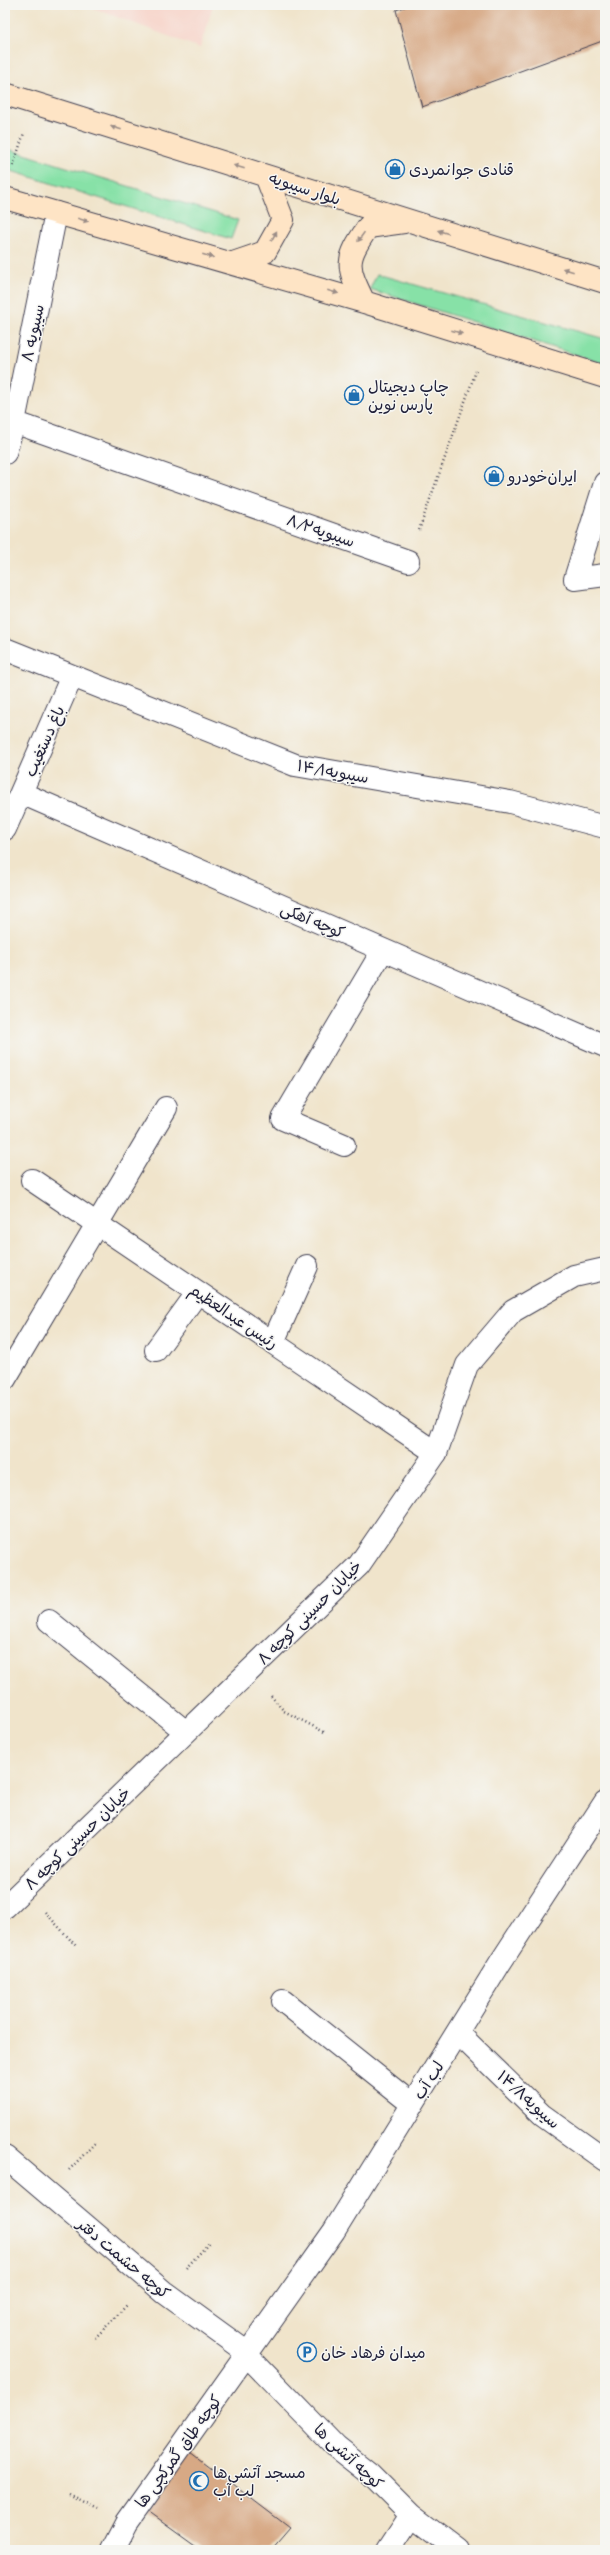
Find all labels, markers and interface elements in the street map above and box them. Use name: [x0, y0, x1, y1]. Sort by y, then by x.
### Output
one-way arrow: [109, 125, 121, 131]
shop icon: قنادی جوانمردی: [384, 158, 406, 180]
place label: قنادی جوانمردی: [409, 160, 514, 180]
one-way arrow: [233, 164, 245, 170]
street label: بلوار سیبویه: [266, 168, 343, 210]
one-way arrow: [76, 218, 89, 224]
one-way arrow: [437, 229, 449, 235]
one-way arrow: [271, 230, 278, 242]
one-way arrow: [357, 232, 365, 242]
one-way arrow: [202, 253, 214, 259]
one-way arrow: [561, 267, 573, 273]
one-way arrow: [326, 290, 339, 296]
street label: سیبویه ۸: [17, 303, 49, 364]
one-way arrow: [451, 329, 463, 335]
place label: چاپ دیجیتال پارس نوین: [368, 377, 449, 415]
shop icon: چاپ دیجیتال پارس نوین: [343, 384, 365, 406]
shop icon: ایران‌خودرو: [483, 465, 505, 487]
place label: ایران‌خودرو: [506, 467, 577, 487]
street label: سیبویه۸/۲: [284, 510, 357, 552]
street label: باغ دستغیب: [20, 703, 70, 781]
street label: سیبویه۱۴/۱: [295, 756, 370, 788]
street label: کوچه آهکی: [278, 899, 348, 943]
street label: رئیس عبدالعظیم: [184, 1280, 282, 1355]
street label: خیابان حسینی کوچه ۸: [253, 1556, 366, 1669]
street label: خیابان حسینی کوچه ۸: [20, 1783, 135, 1895]
street label: لب آب: [409, 2058, 449, 2103]
street label: سیبویه۱۴/۸: [493, 2066, 564, 2133]
street label: کوچه حشمت دفتر: [71, 2213, 174, 2304]
parking icon: میدان فرهاد خان: [296, 2341, 318, 2363]
place label: میدان فرهاد خان: [321, 2343, 426, 2363]
street label: کوچه طاق گمرکچی ها: [131, 2391, 227, 2512]
street label: کوچه آتشی ها: [309, 2419, 387, 2494]
place label: مسجد آتشی‌ها لب آب: [213, 2463, 305, 2501]
mosque icon: مسجد آتشی‌ها لب آب: [188, 2470, 210, 2492]

